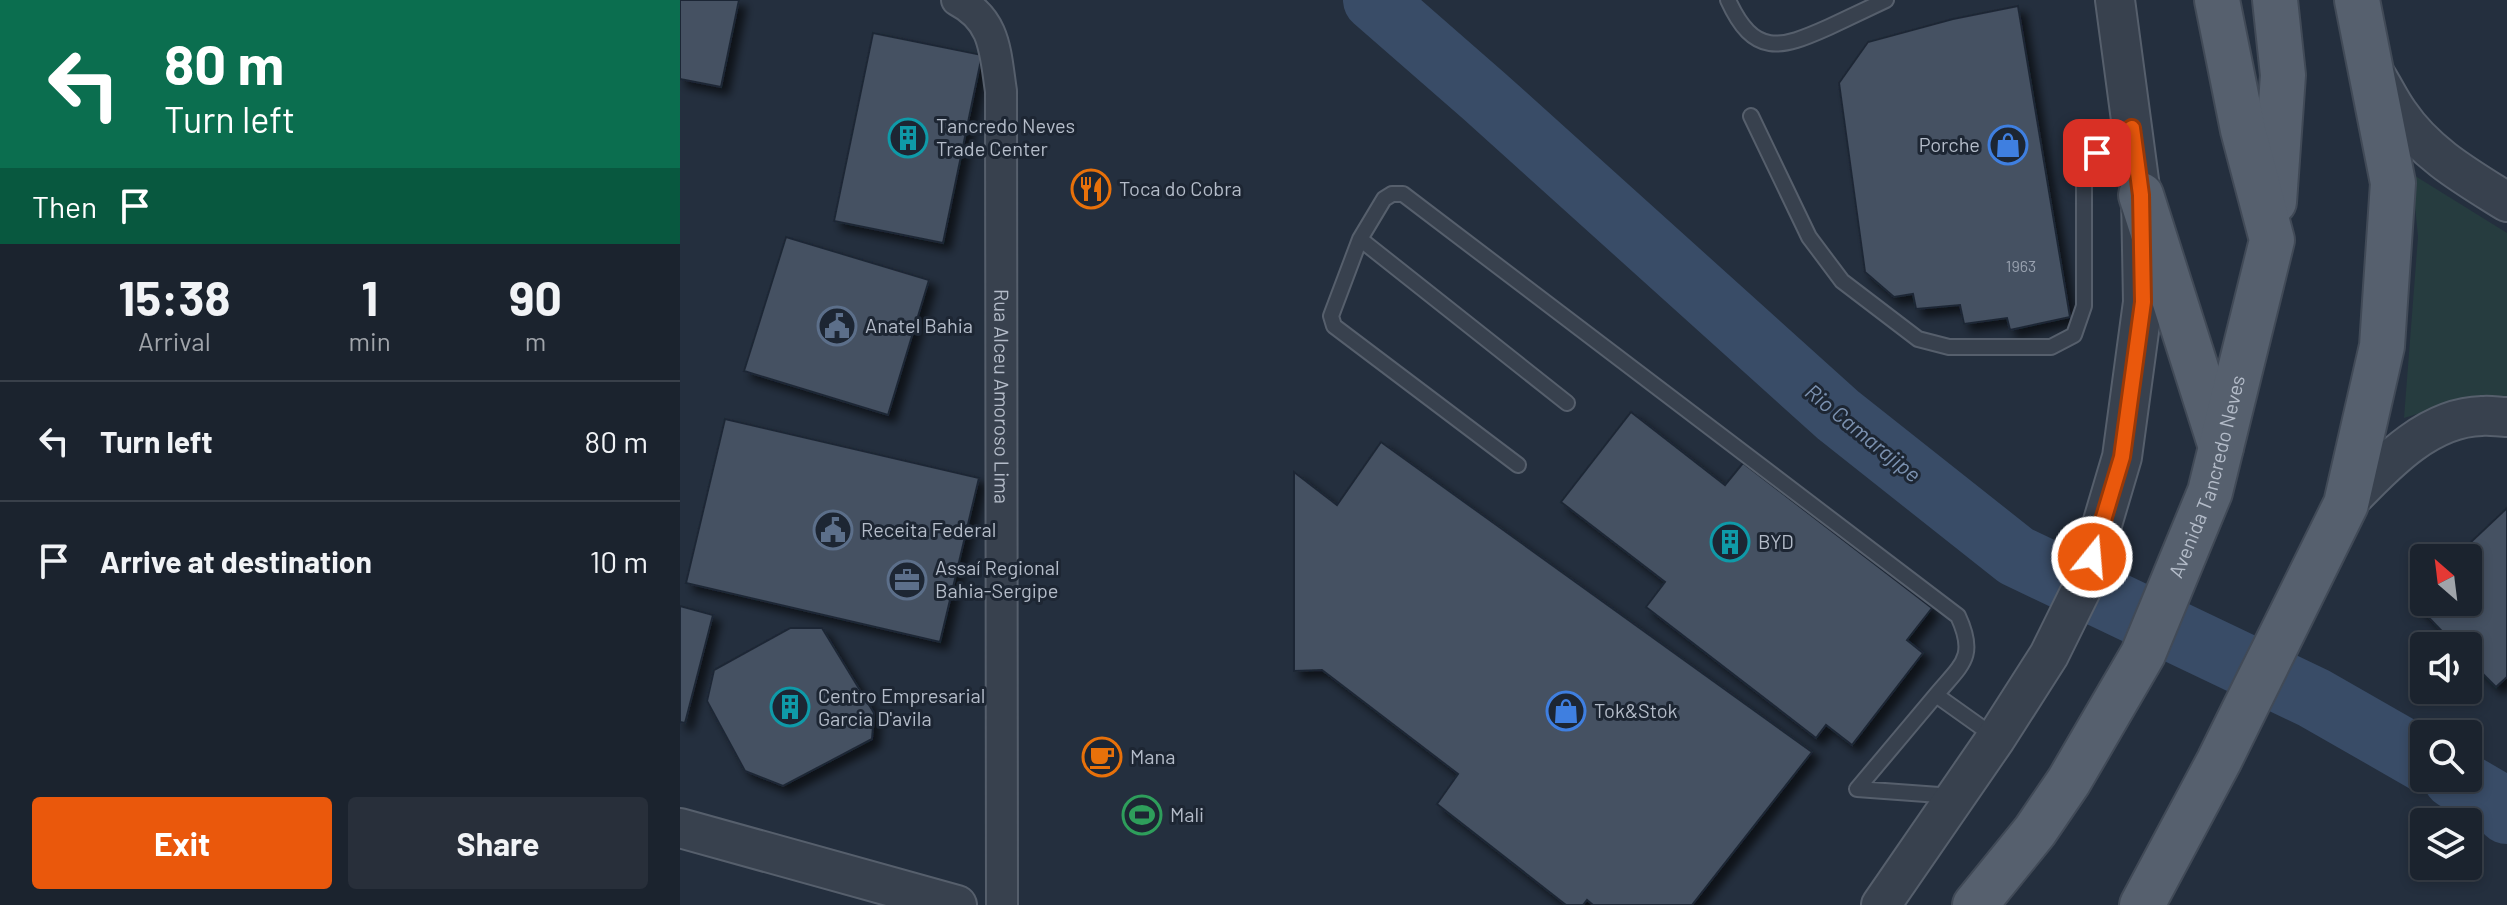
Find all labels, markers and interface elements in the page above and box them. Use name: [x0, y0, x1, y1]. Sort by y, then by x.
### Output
text: 80 m: [164, 29, 284, 96]
icon: left: [32, 32, 136, 136]
text: Turn left: [164, 97, 295, 140]
place label: Tancredo Neves Trade Center: [936, 113, 1075, 160]
building icon: Tancredo Neves Trade Center: [887, 117, 929, 159]
pin: [2063, 119, 2131, 187]
shop icon: Porche: [1987, 124, 2029, 166]
icon: arrive: [2075, 131, 2119, 175]
place label: Porche: [1919, 132, 1980, 156]
restaurant icon: Toca do Cobra: [1070, 168, 1112, 210]
place label: Toca do Cobra: [1119, 176, 1242, 200]
icon: arrive: [113, 184, 157, 228]
text: Then: [32, 188, 97, 224]
house number: 1963: [2006, 256, 2036, 275]
text: 15:38: [118, 268, 230, 326]
text: 1: [361, 268, 378, 326]
text: 90: [509, 268, 562, 326]
street label: Rua Alceu Amoroso Lima: [990, 289, 1015, 504]
public building icon: Anatel Bahia: [816, 305, 858, 347]
place label: Anatel Bahia: [865, 313, 973, 337]
text: Arrival: [138, 325, 211, 356]
text: min: [349, 325, 391, 356]
text: m: [525, 325, 546, 356]
street label: Avenida Tancredo Neves: [2163, 373, 2249, 581]
water label: Rio Camarajipe: [1801, 378, 1927, 487]
icon: left: [32, 419, 76, 463]
text: Turn left: [100, 423, 213, 459]
text: 80 m: [585, 423, 648, 459]
public building icon: Receita Federal: [812, 509, 854, 551]
position arrow: [2050, 515, 2134, 599]
place label: Receita Federal: [861, 517, 996, 541]
building icon: BYD: [1709, 521, 1751, 563]
place label: BYD: [1758, 529, 1794, 553]
icon: arrive: [32, 539, 76, 583]
text: Arrive at destination: [100, 543, 372, 579]
text: 10 m: [590, 543, 648, 579]
north arrow: [2410, 544, 2482, 616]
map controls: [2410, 544, 2482, 880]
place label: Assaí Regional Bahia-Sergipe: [935, 555, 1060, 602]
office icon: Assaí Regional Bahia-Sergipe: [886, 559, 928, 601]
button: sound: [2410, 632, 2482, 704]
place label: Centro Empresarial Garcia D'avila: [818, 683, 985, 730]
building icon: Centro Empresarial Garcia D'avila: [769, 686, 811, 728]
shop icon: Tok&Stok: [1545, 690, 1587, 732]
place label: Tok&Stok: [1594, 698, 1678, 722]
button: search: [2410, 720, 2482, 792]
cafe icon: Mana: [1081, 736, 1123, 778]
place label: Mana: [1130, 744, 1176, 768]
sports icon: Mali: [1121, 794, 1163, 836]
button: Exit: [32, 797, 332, 889]
button: Share: [348, 797, 648, 889]
place label: Mali: [1170, 802, 1204, 826]
button: layers: [2410, 808, 2482, 880]

